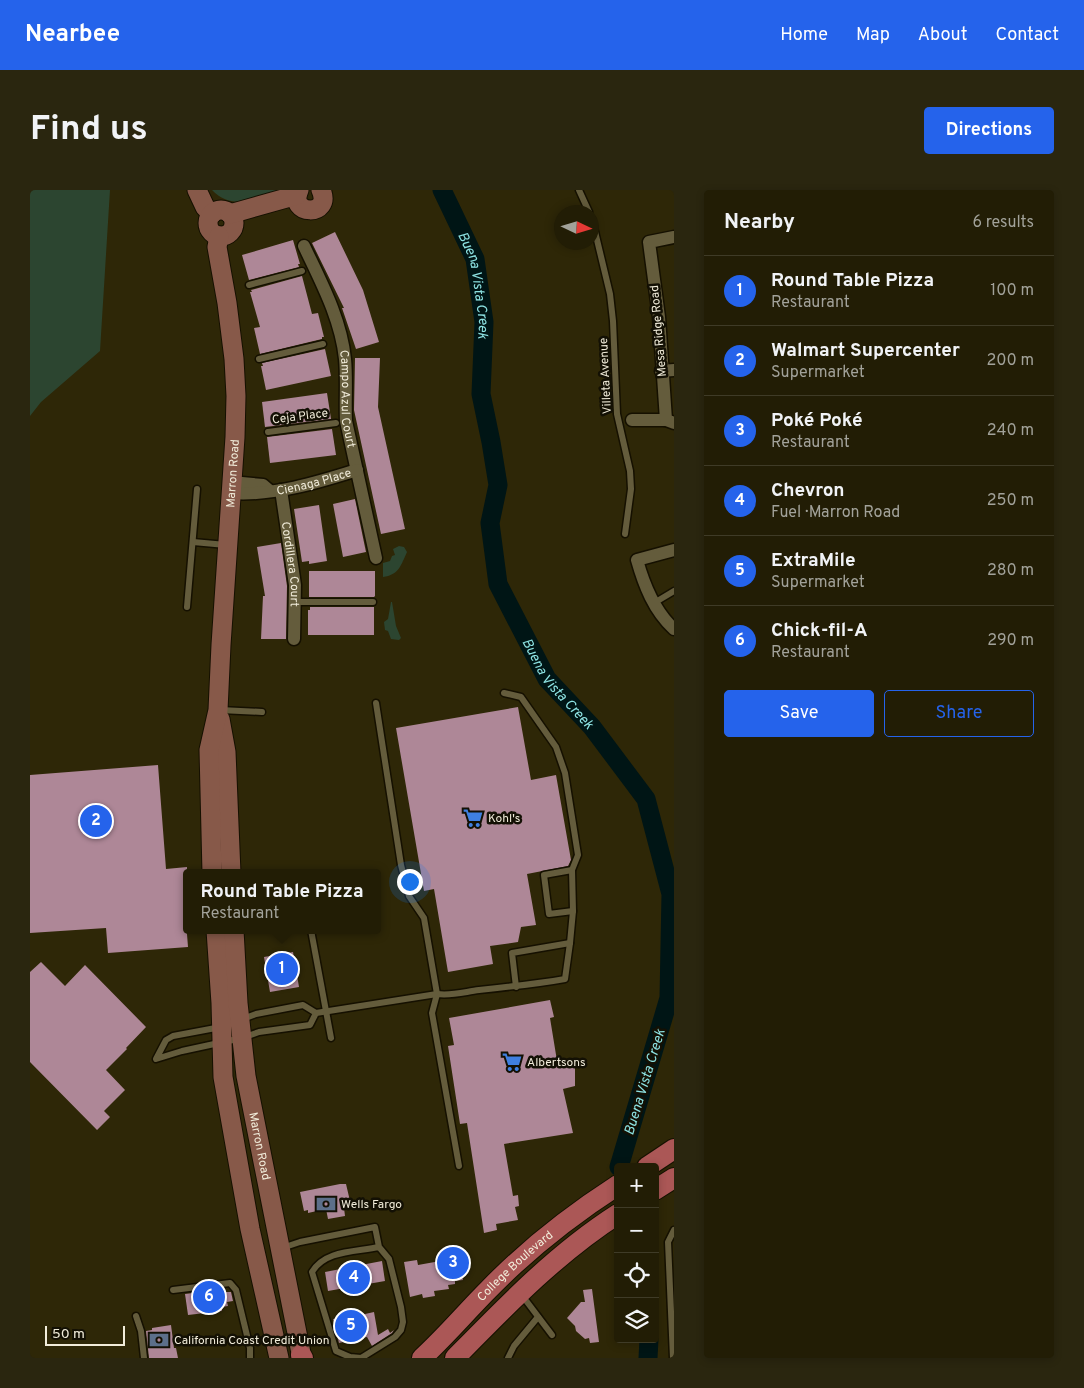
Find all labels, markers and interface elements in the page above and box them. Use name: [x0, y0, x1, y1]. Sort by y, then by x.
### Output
text: Nearbee: [25, 20, 120, 50]
text: Home: [780, 24, 828, 47]
text: Map: [856, 24, 890, 47]
text: About: [918, 24, 967, 47]
text: Contact: [995, 24, 1059, 47]
button: Directions: [924, 107, 1054, 154]
text: Find us: [30, 108, 148, 152]
north arrow: [554, 205, 599, 250]
text: Nearby: [724, 209, 795, 236]
text: 6 results: [972, 213, 1034, 233]
water label: Buena Vista Creek: [453, 229, 491, 340]
text: Round Table Pizza: [771, 269, 934, 293]
text: 1: [737, 281, 743, 301]
text: 100 m: [990, 281, 1034, 301]
street label: Mesa Ridge Road: [647, 284, 671, 378]
text: Restaurant: [771, 293, 850, 313]
street label: Villeta Avenue: [596, 337, 616, 415]
text: Walmart Supercenter: [771, 339, 960, 363]
street label: Campo Azul Court: [335, 349, 359, 450]
text: 2: [735, 351, 745, 371]
text: 200 m: [986, 351, 1034, 371]
text: Supermarket: [771, 363, 865, 383]
street label: Ceja Place: [271, 406, 329, 428]
text: Poké Poké: [771, 409, 863, 433]
text: 3: [735, 421, 745, 441]
text: 240 m: [987, 421, 1034, 441]
text: Restaurant: [771, 433, 850, 453]
street label: Marron Road: [223, 439, 244, 508]
street label: Cienaga Place: [275, 465, 353, 500]
text: Chevron: [771, 479, 845, 503]
text: 4: [735, 491, 745, 511]
text: 250 m: [987, 491, 1034, 511]
text: Fuel · Marron Road: [771, 503, 900, 523]
street label: Cordillera Court: [277, 521, 302, 607]
text: ExtraMile: [771, 549, 856, 573]
text: 5: [735, 561, 745, 581]
text: 280 m: [987, 561, 1034, 581]
text: Supermarket: [771, 573, 865, 593]
text: Chick-fil-A: [771, 619, 868, 643]
text: 6: [735, 631, 745, 651]
text: 290 m: [987, 631, 1034, 651]
water label: Buena Vista Creek: [517, 636, 597, 734]
text: Restaurant: [771, 643, 850, 663]
button: Save: [724, 690, 874, 737]
button: Share: [884, 690, 1034, 737]
pin: 2: [80, 802, 112, 840]
supermarket icon: Kohl's: [462, 807, 484, 829]
place label: Kohl's: [488, 811, 520, 827]
popup: [183, 869, 381, 934]
your location: [397, 869, 423, 895]
text: Round Table Pizza: [201, 880, 364, 904]
text: Restaurant: [201, 904, 279, 924]
pin: 1: [266, 950, 298, 988]
water label: Buena Vista Creek: [621, 1026, 670, 1138]
supermarket icon: Albertsons: [501, 1051, 523, 1073]
place label: Albertsons: [527, 1055, 586, 1071]
street label: Marron Road: [244, 1111, 273, 1182]
map controls: [614, 1163, 659, 1343]
button: +: [614, 1163, 659, 1208]
bank icon: Wells Fargo: [315, 1193, 337, 1215]
place label: Wells Fargo: [341, 1197, 402, 1213]
button: −: [614, 1208, 659, 1253]
street label: College Boulevard: [474, 1228, 557, 1305]
pin: 3: [437, 1244, 469, 1282]
button: locate: [614, 1253, 659, 1298]
pin: 4: [338, 1259, 370, 1297]
pin: 6: [193, 1278, 225, 1316]
button: layers: [614, 1298, 659, 1343]
pin: 5: [335, 1307, 367, 1345]
scale bar: [45, 1323, 125, 1346]
text: 50 m: [52, 1326, 85, 1343]
bank icon: California Coast Credit Union: [148, 1329, 170, 1351]
place label: California Coast Credit Union: [174, 1333, 329, 1349]

